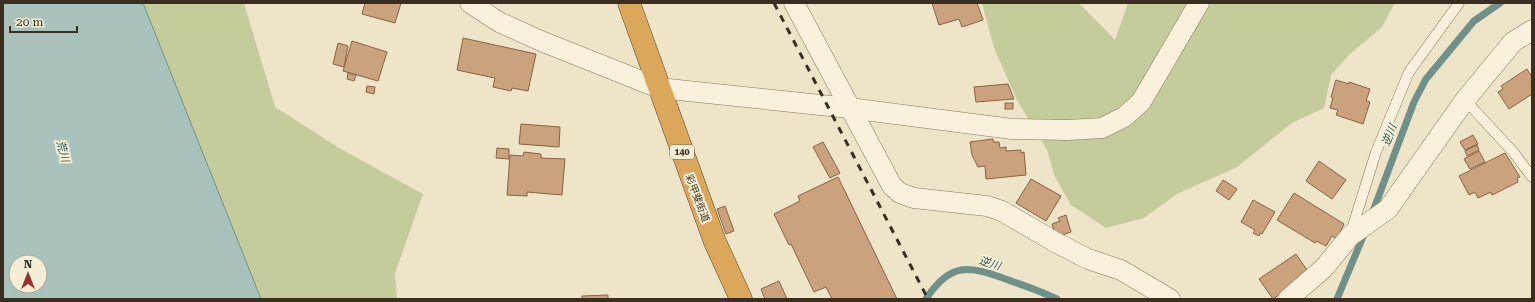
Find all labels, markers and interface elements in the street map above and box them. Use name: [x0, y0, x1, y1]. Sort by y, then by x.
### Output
scale bar: [10, 8, 77, 34]
text: 20 m: [16, 15, 43, 29]
water label: 逆川: [1379, 122, 1400, 148]
water label: 荒川: [53, 139, 72, 164]
road number: 140: [670, 145, 694, 159]
street label: 彩甲斐街道: [683, 173, 712, 223]
north arrow: [8, 254, 48, 294]
water label: 逆川: [977, 254, 1003, 273]
text: N: [24, 258, 33, 271]

